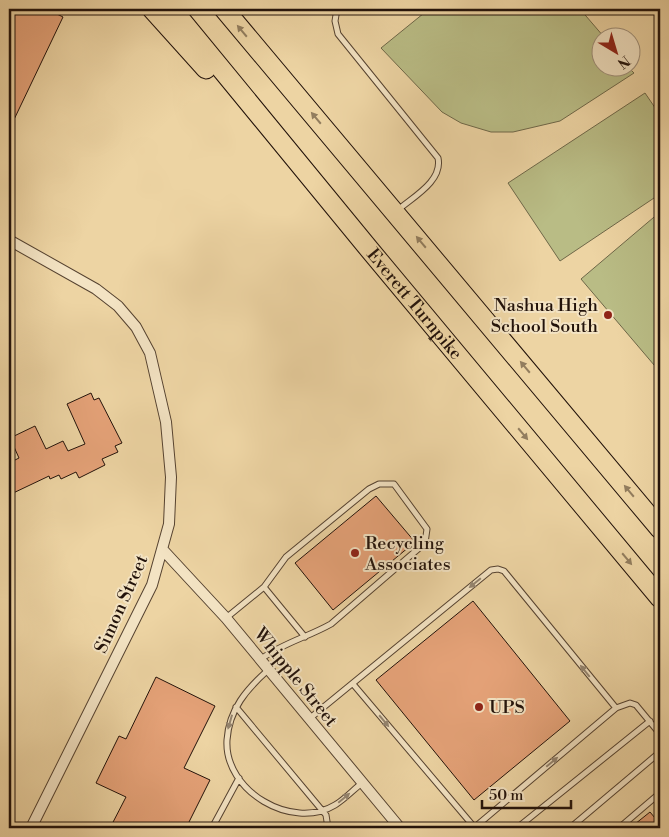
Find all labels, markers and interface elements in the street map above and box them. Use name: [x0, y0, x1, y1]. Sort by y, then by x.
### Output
one-way arrow: [237, 24, 248, 37]
north arrow: [592, 28, 642, 78]
text: N: [613, 51, 633, 72]
one-way arrow: [310, 111, 321, 124]
one-way arrow: [415, 236, 426, 249]
street label: Everett Turnpike: [361, 244, 467, 365]
place label: Nashua High School South: [491, 294, 598, 338]
marker: Nashua High School South: [602, 309, 614, 321]
one-way arrow: [519, 360, 530, 373]
one-way arrow: [518, 427, 529, 440]
one-way arrow: [623, 486, 635, 498]
place label: Recycling Associates: [364, 532, 451, 576]
marker: Recycling Associates: [349, 547, 361, 559]
street label: Simon Street: [89, 551, 154, 657]
one-way arrow: [622, 552, 633, 565]
one-way arrow: [469, 578, 482, 589]
street label: Whipple Street: [248, 622, 343, 732]
one-way arrow: [579, 665, 591, 677]
place label: UPS: [489, 696, 525, 719]
marker: UPS: [473, 701, 485, 713]
one-way arrow: [226, 714, 234, 729]
one-way arrow: [379, 714, 390, 727]
one-way arrow: [545, 757, 558, 768]
scale bar: [482, 777, 570, 809]
text: 50 m: [489, 786, 523, 805]
one-way arrow: [337, 792, 350, 803]

